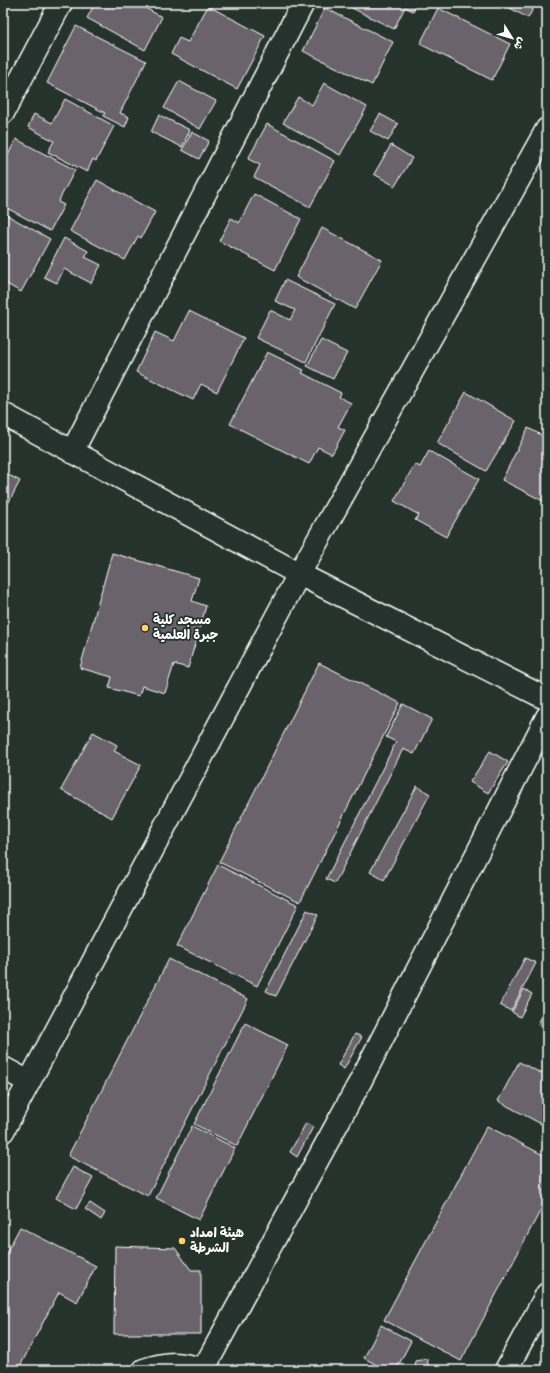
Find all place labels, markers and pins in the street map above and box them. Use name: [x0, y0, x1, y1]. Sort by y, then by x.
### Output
place label: مسجد كلية جبرة العلمية: [153, 613, 219, 644]
marker: مسجد كلية جبرة العلمية: [140, 623, 150, 633]
place label: هيئة امداد الشرطة: [190, 1226, 244, 1257]
marker: هيئة امداد الشرطة: [177, 1236, 187, 1246]

